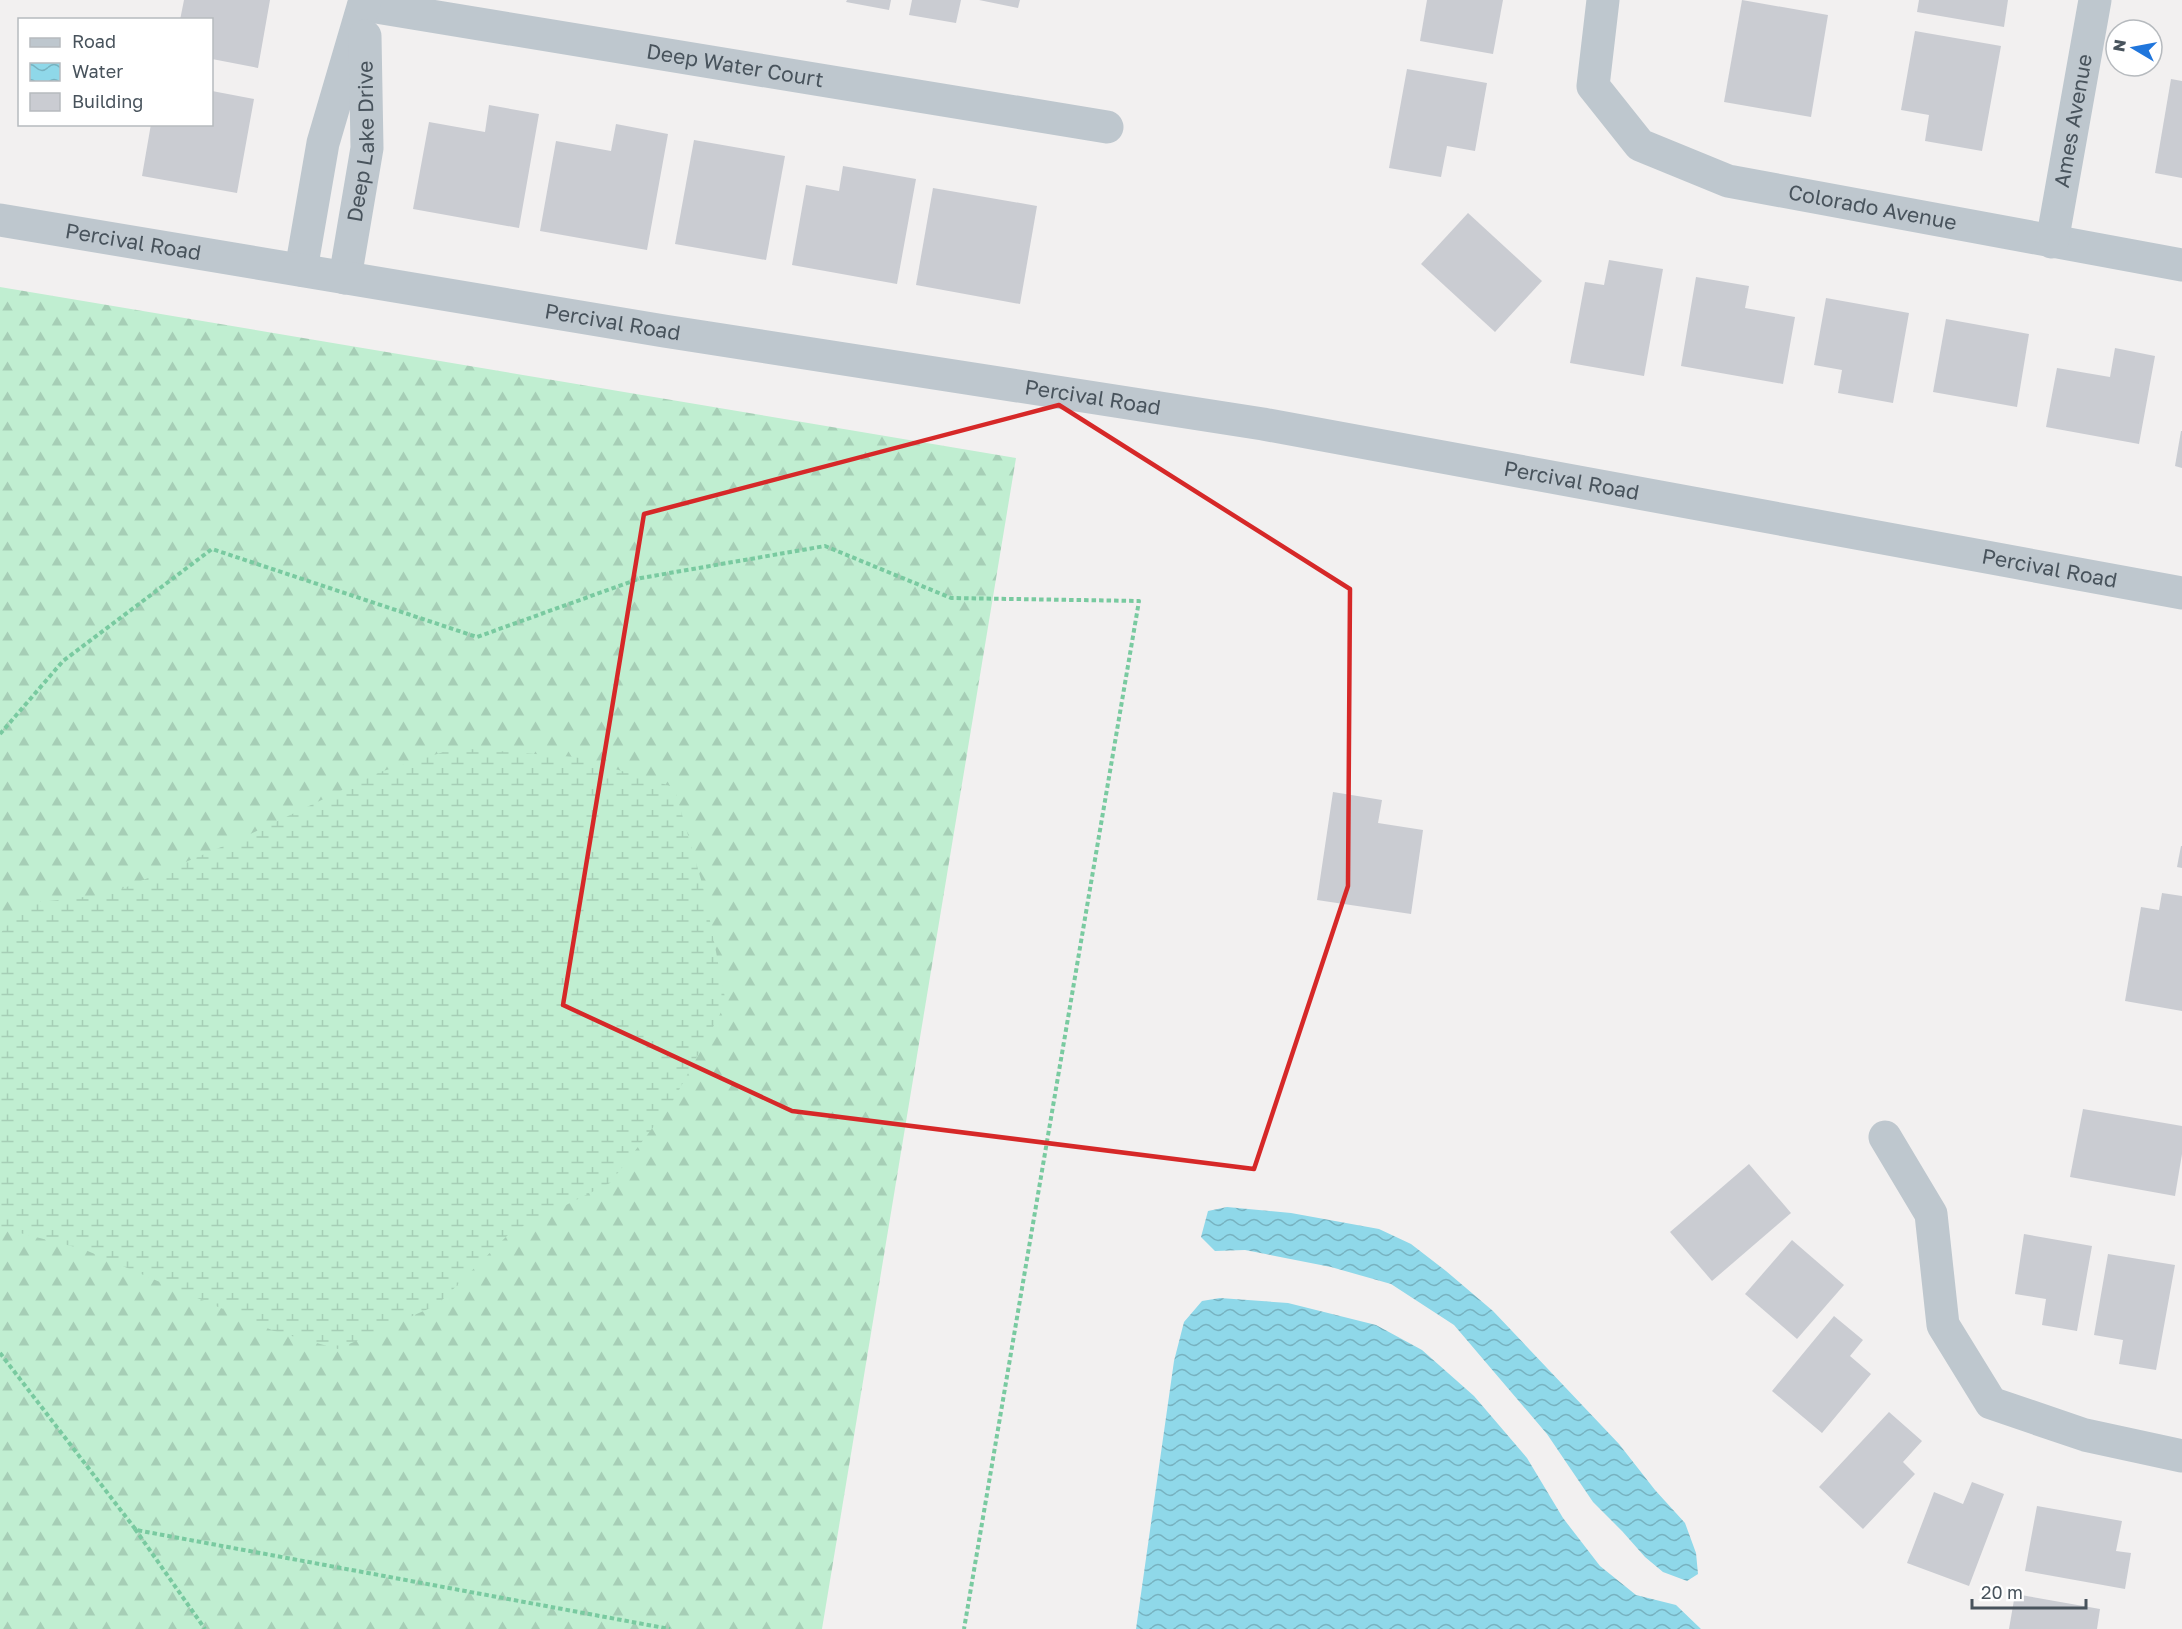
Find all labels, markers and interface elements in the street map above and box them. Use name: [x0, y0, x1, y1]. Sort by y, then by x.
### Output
legend: [18, 18, 213, 126]
north arrow: [2104, 18, 2164, 78]
text: Road: [72, 30, 116, 52]
street label: Deep Water Court: [645, 38, 826, 92]
text: N: [2108, 38, 2130, 53]
street label: Ames Avenue: [2048, 52, 2097, 190]
text: Water: [72, 60, 123, 82]
street label: Deep Lake Drive: [341, 61, 379, 224]
text: Building: [72, 90, 143, 112]
street label: Colorado Avenue: [1786, 178, 1959, 235]
street label: Percival Road: [63, 217, 203, 265]
street label: Percival Road: [543, 297, 682, 345]
street label: Percival Road: [1023, 373, 1163, 420]
street label: Percival Road: [1502, 455, 1641, 505]
street label: Percival Road: [1980, 542, 2119, 593]
scale bar: [1972, 1572, 2086, 1610]
text: 20 m: [1981, 1581, 2023, 1603]

